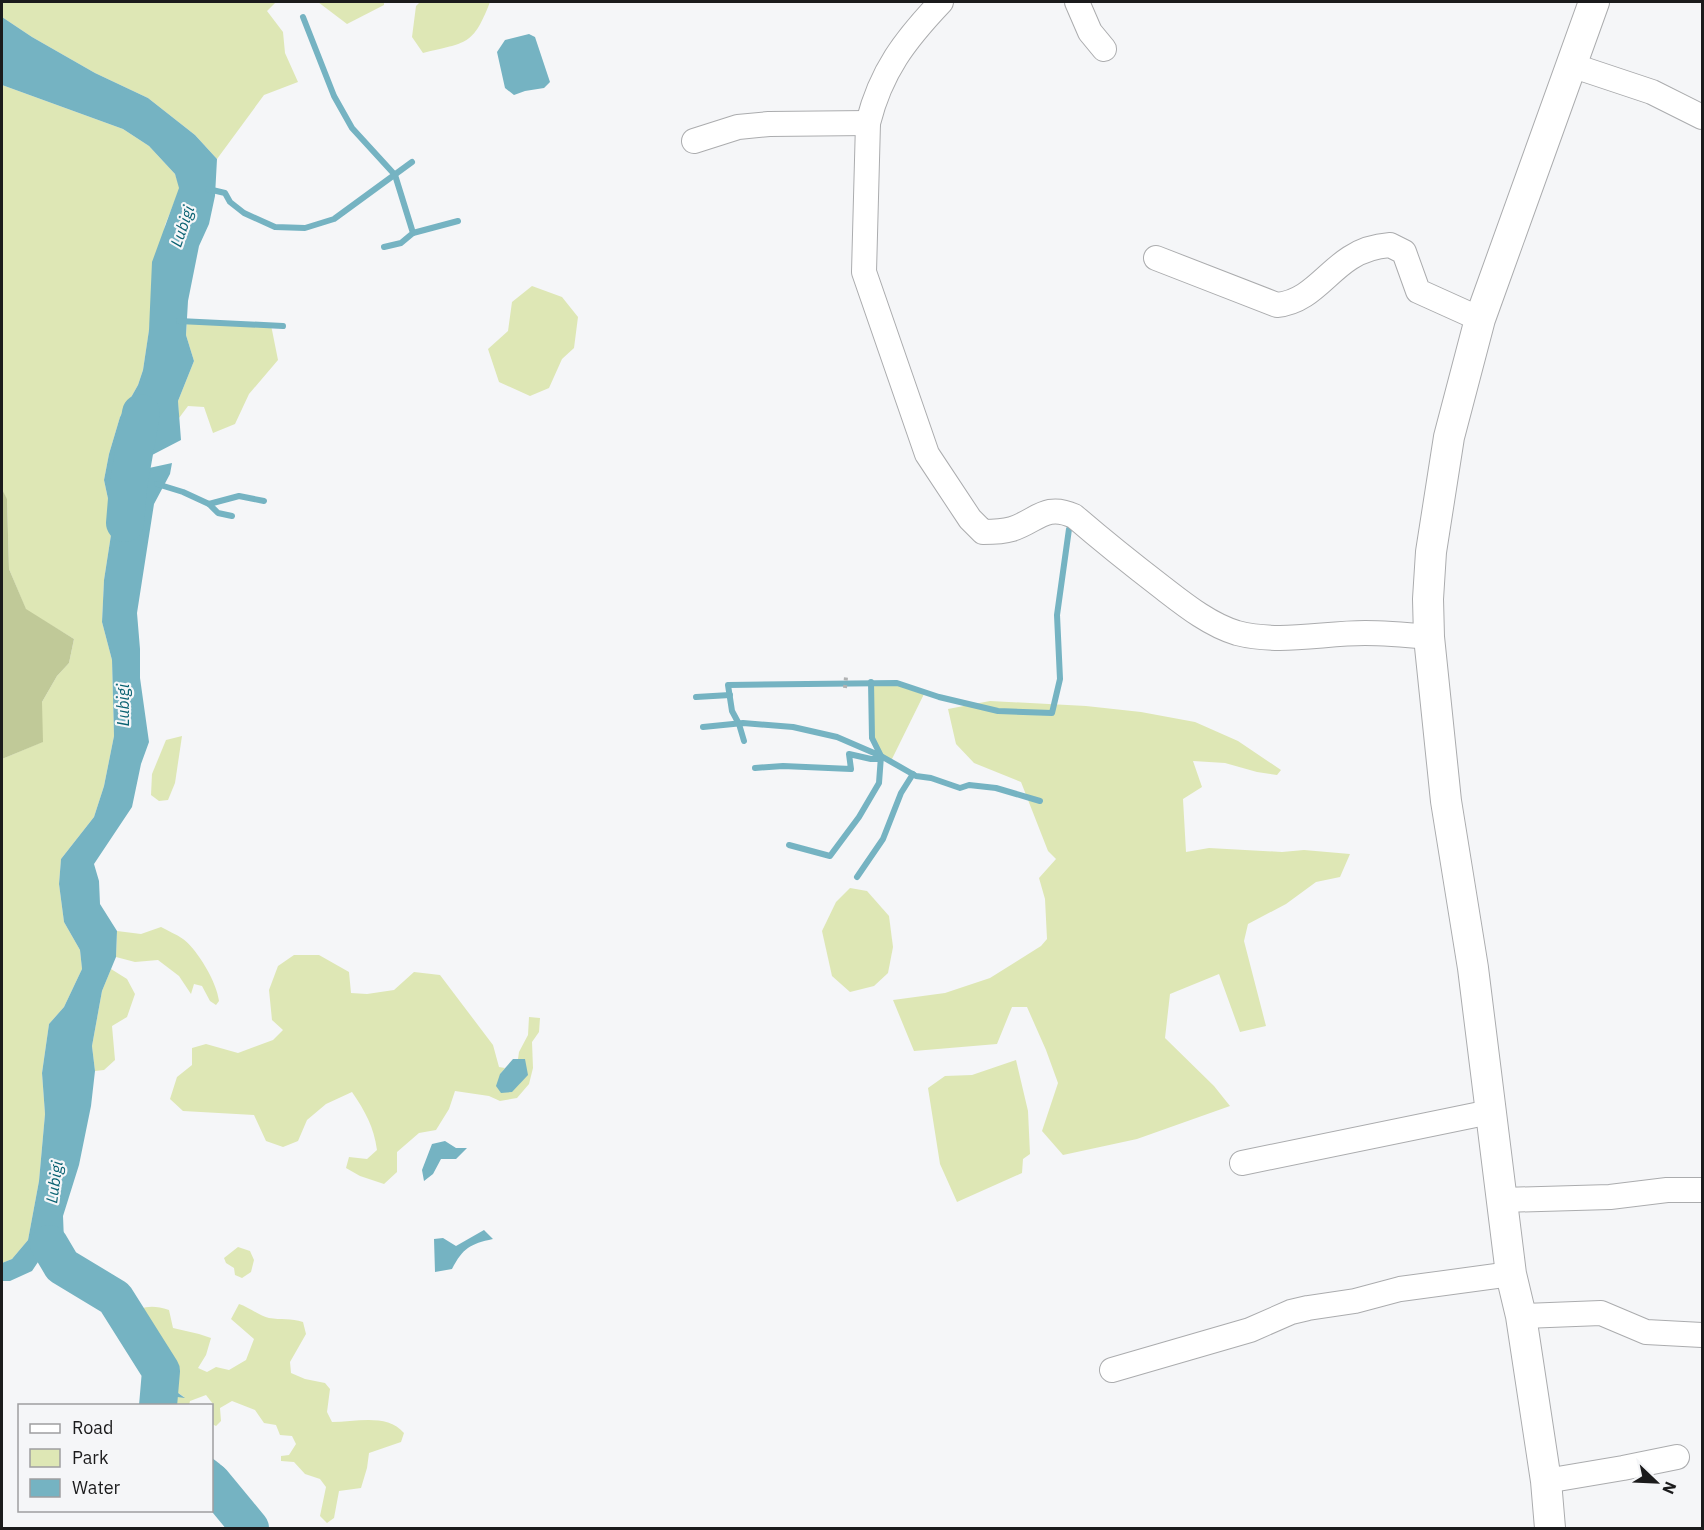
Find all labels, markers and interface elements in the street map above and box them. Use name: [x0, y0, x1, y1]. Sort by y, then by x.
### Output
water label: Lubigi: [166, 202, 199, 249]
water label: Lubigi: [113, 683, 133, 726]
water label: Lubigi: [41, 1159, 67, 1204]
legend: [18, 1404, 213, 1512]
text: Road: [72, 1416, 113, 1439]
text: Park: [72, 1446, 109, 1469]
north arrow: [1626, 1452, 1686, 1512]
text: Water: [72, 1476, 121, 1499]
text: N: [1658, 1479, 1681, 1497]

